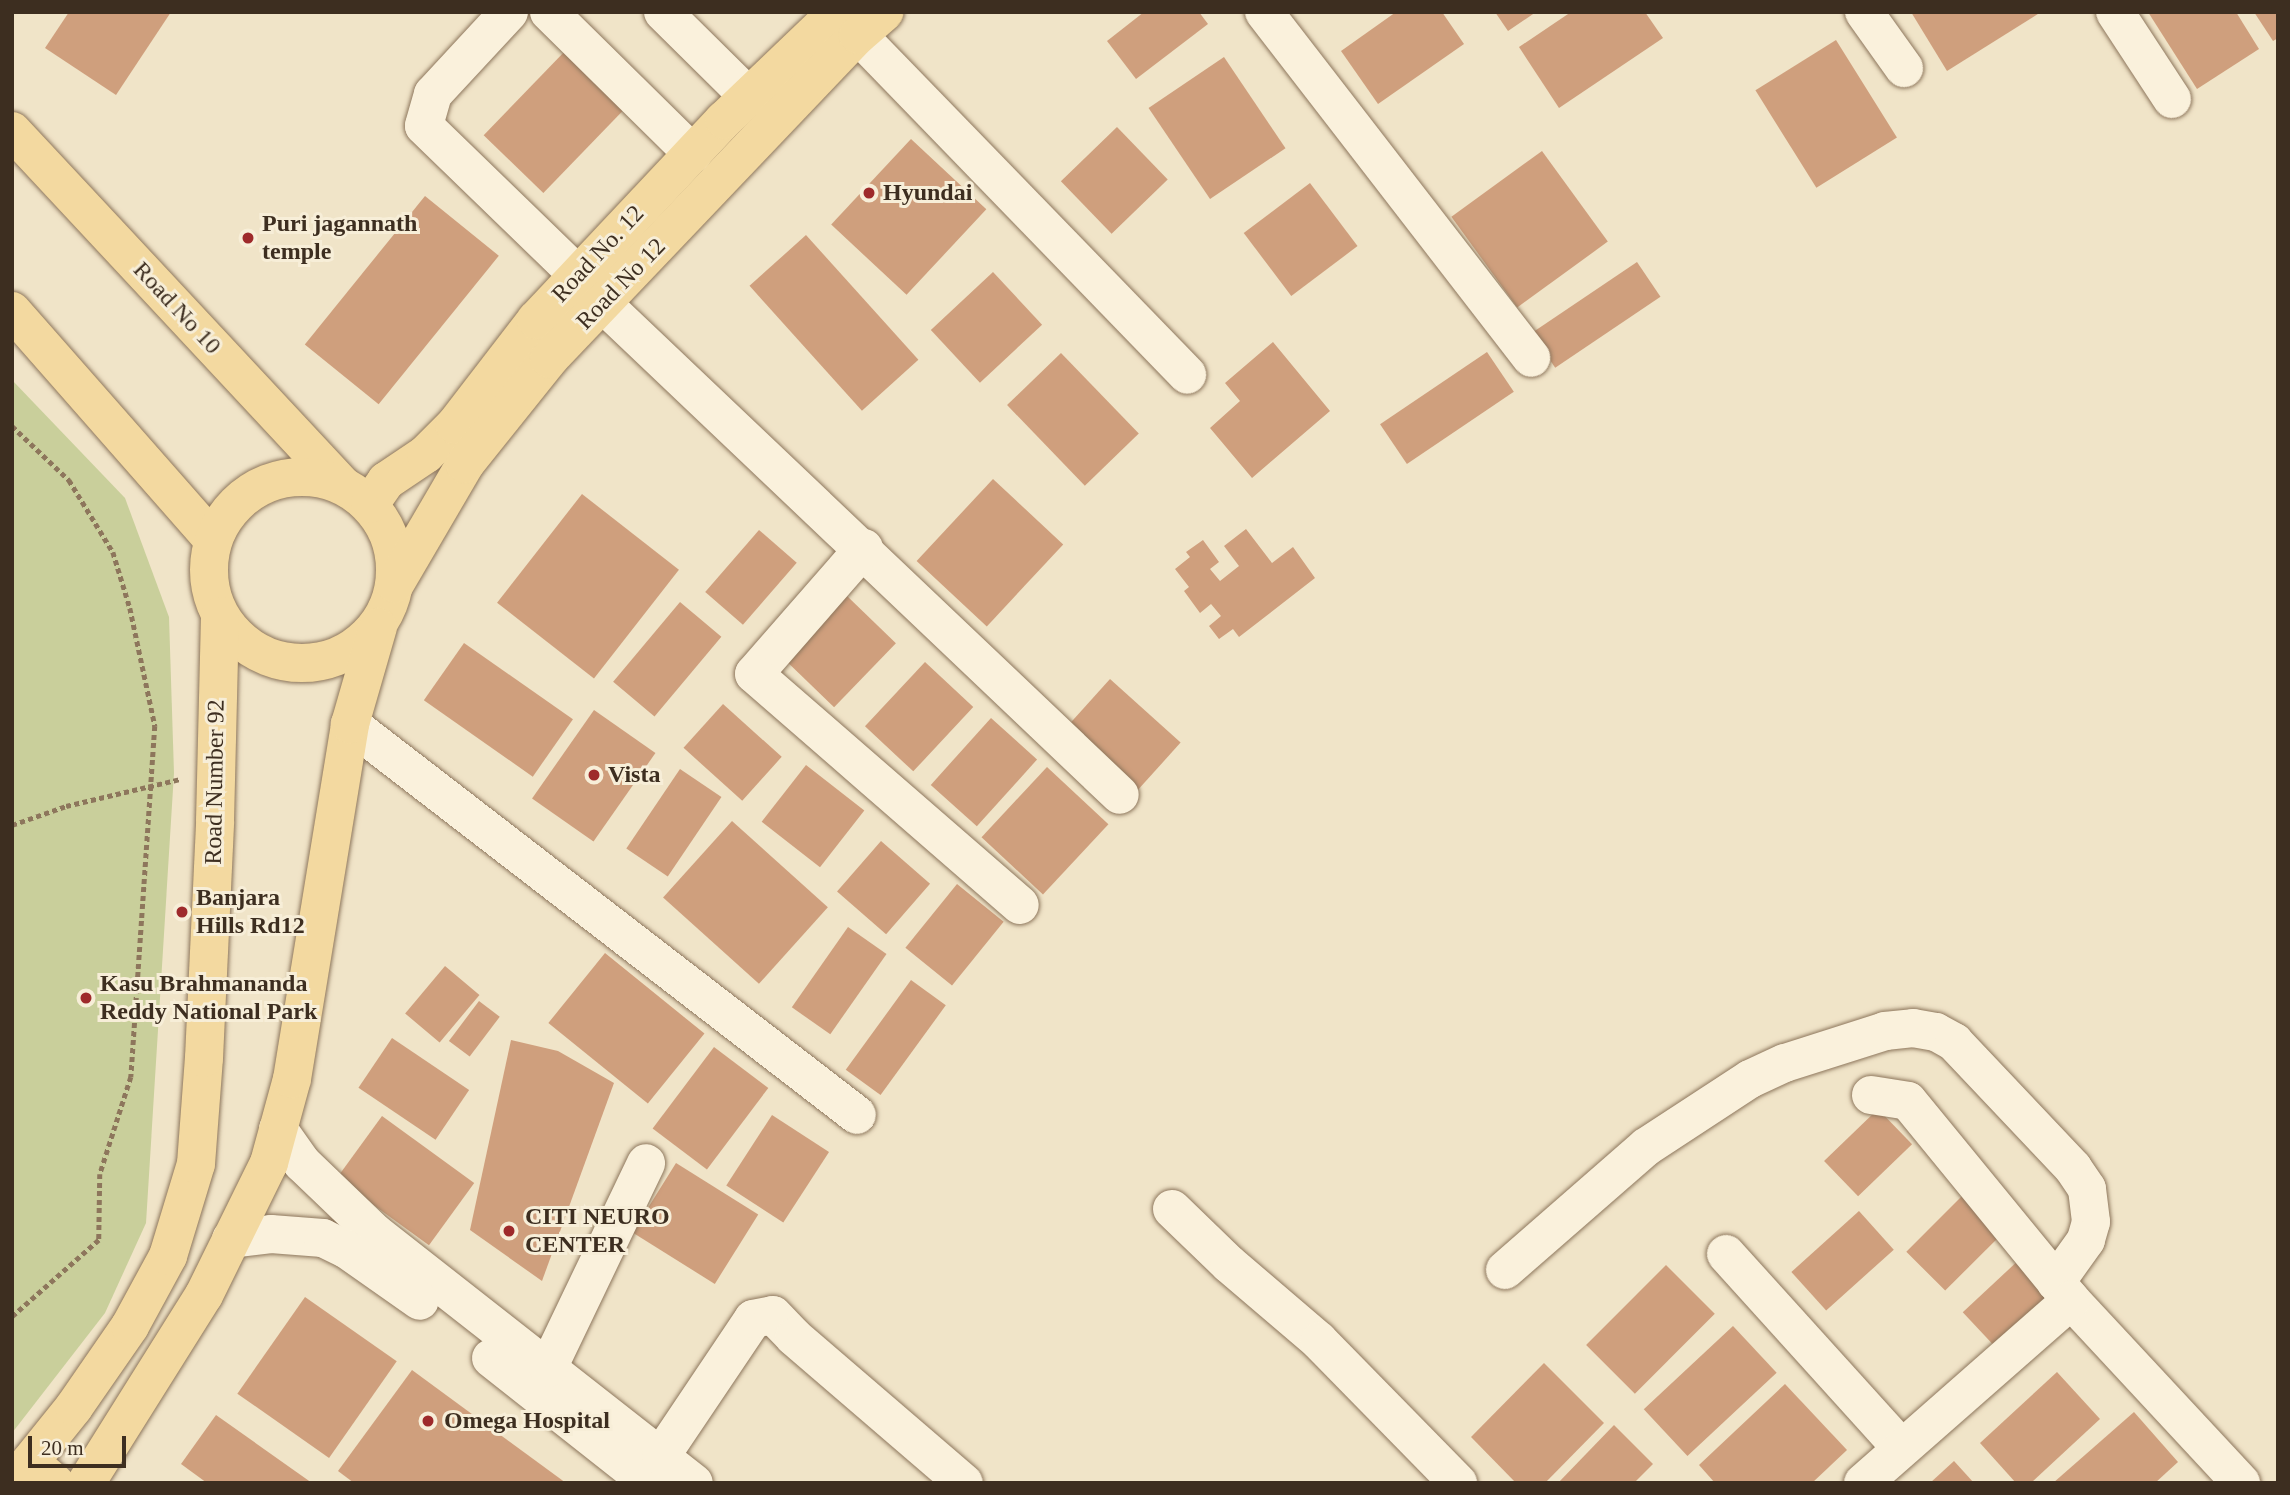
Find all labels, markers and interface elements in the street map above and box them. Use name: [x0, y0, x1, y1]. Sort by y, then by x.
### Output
place label: Hyundai: [883, 179, 972, 207]
marker: Hyundai: [861, 185, 877, 201]
street label: Road No. 12: [546, 200, 650, 308]
place label: Puri jagannath temple: [262, 210, 417, 266]
marker: Puri jagannath temple: [240, 230, 256, 246]
street label: Road No 12: [570, 232, 672, 336]
street label: Road No 10: [127, 256, 227, 360]
street label: Road Number 92: [199, 699, 231, 865]
place label: Vista: [608, 761, 660, 789]
marker: Vista: [586, 767, 602, 783]
place label: Banjara Hills Rd12: [196, 884, 305, 940]
marker: Banjara Hills Rd12: [174, 904, 190, 920]
place label: Kasu Brahmananda Reddy National Park: [100, 970, 317, 1026]
marker: Kasu Brahmananda Reddy National Park: [78, 990, 94, 1006]
place label: CITI NEURO CENTER: [525, 1203, 670, 1259]
marker: CITI NEURO CENTER: [499, 1221, 519, 1241]
place label: Omega Hospital: [444, 1407, 610, 1435]
marker: Omega Hospital: [418, 1411, 438, 1431]
scale bar: [32, 1422, 130, 1466]
text: 20 m: [41, 1436, 84, 1460]

